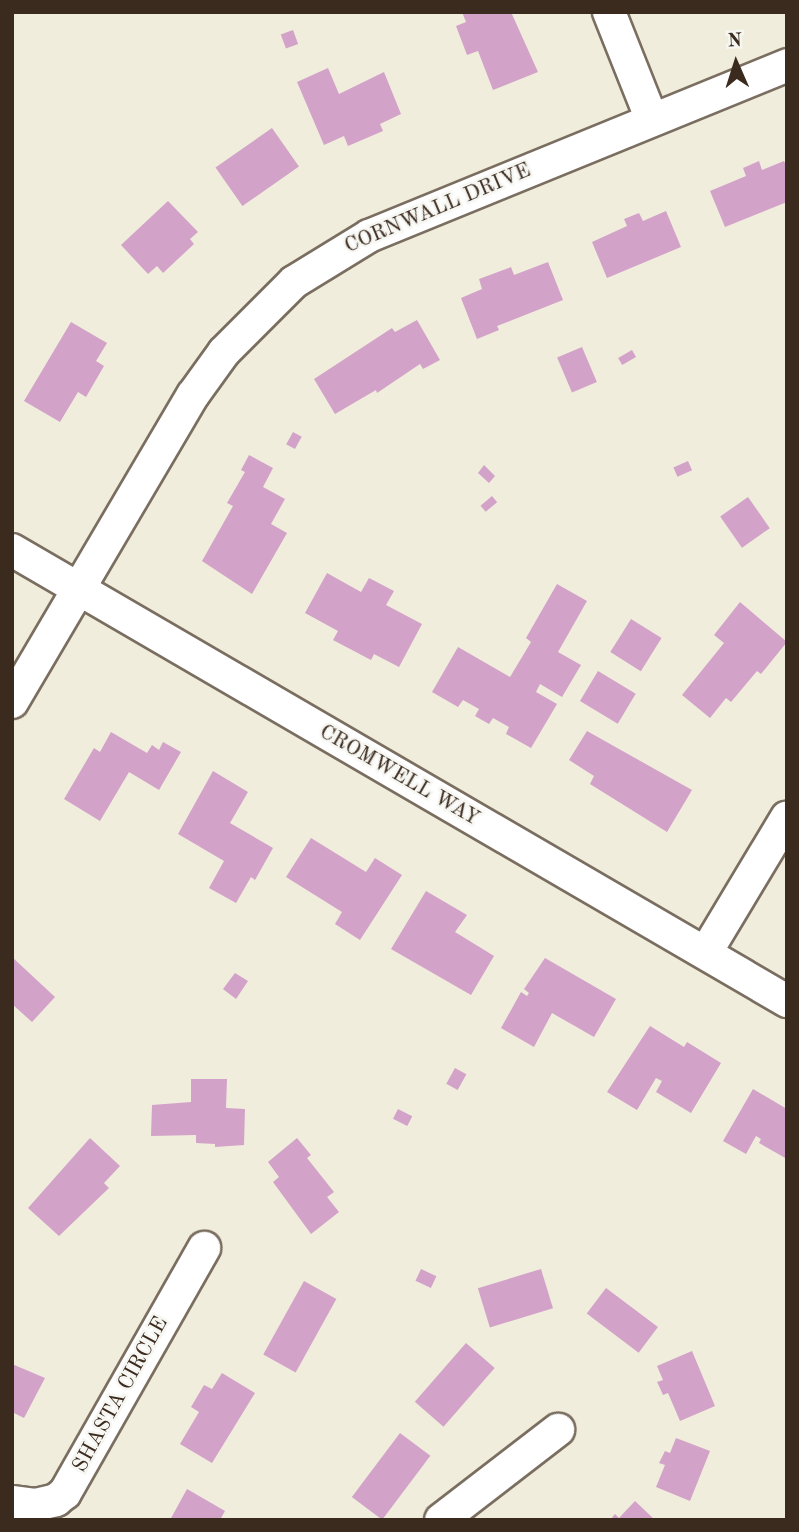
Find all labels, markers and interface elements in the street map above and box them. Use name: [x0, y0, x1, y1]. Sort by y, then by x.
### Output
north arrow: [701, 28, 771, 98]
text: N: [727, 32, 743, 51]
street label: CORNWALL DRIVE: [341, 158, 535, 260]
street label: CROMWELL WAY: [315, 720, 483, 832]
street label: SHASTA CIRCLE: [68, 1313, 174, 1477]

